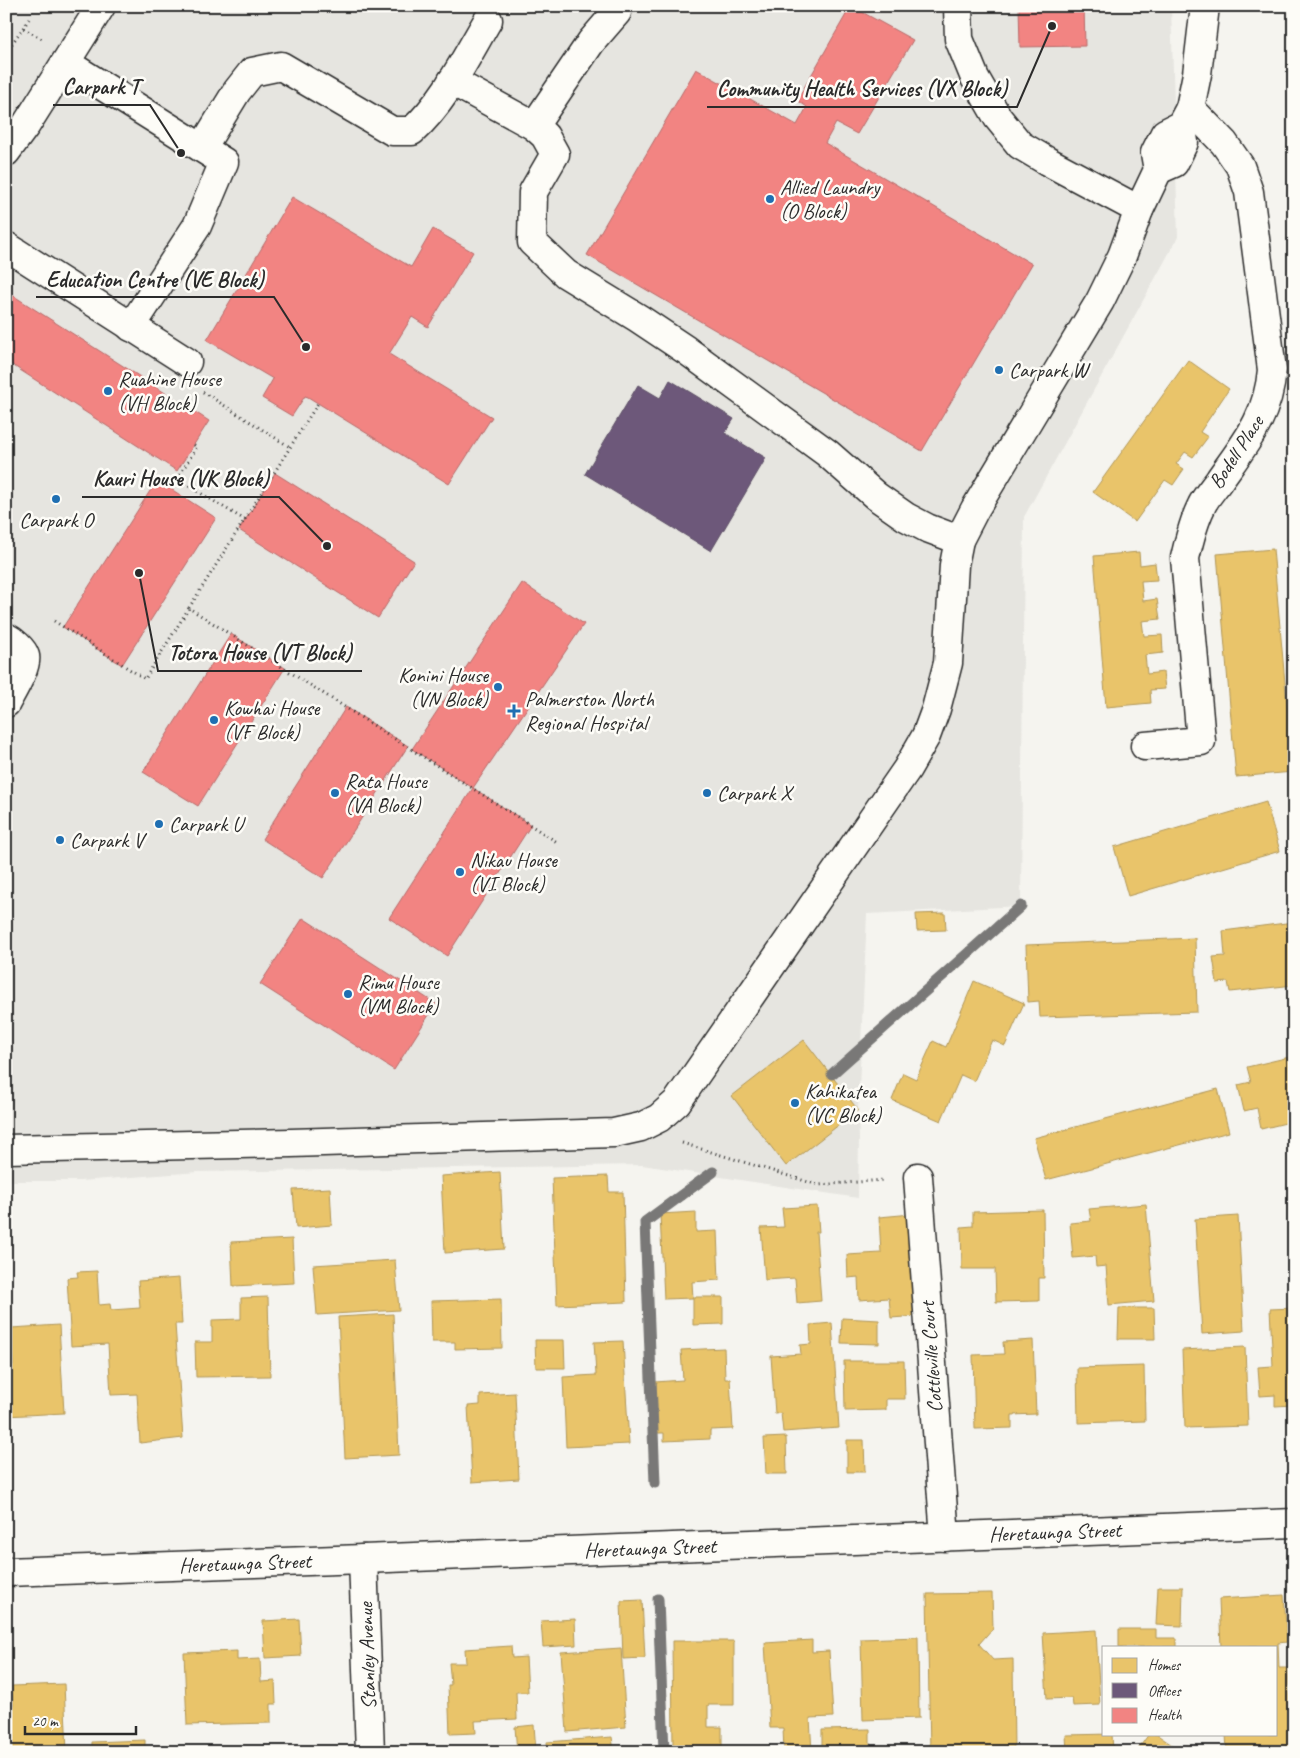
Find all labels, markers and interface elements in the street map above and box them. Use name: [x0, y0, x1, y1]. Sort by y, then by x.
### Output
callout: Carpark T: [53, 68, 150, 105]
callout: Community Health Services (VX Block): [707, 70, 1017, 107]
text: Carpark T: [62, 73, 144, 101]
text: Community Health Services (VX Block): [717, 75, 1009, 103]
place label: Allied Laundry (O Block): [780, 174, 881, 224]
marker: Allied Laundry (O Block): [764, 193, 776, 205]
callout: Education Centre (VE Block): [36, 260, 274, 297]
text: Education Centre (VE Block): [46, 266, 266, 294]
place label: Carpark W: [1009, 357, 1091, 383]
marker: Carpark W: [993, 364, 1005, 376]
place label: Ruahine House (VH Block): [118, 366, 223, 416]
marker: Ruahine House (VH Block): [102, 385, 114, 397]
street label: Bodell Place: [1203, 409, 1270, 493]
callout: Kauri House (VK Block): [82, 460, 279, 497]
text: Kauri House (VK Block): [93, 465, 271, 493]
marker: Carpark O: [50, 493, 62, 505]
place label: Carpark O: [19, 507, 95, 533]
callout: Totora House (VT Block): [158, 634, 362, 671]
text: Totora House (VT Block): [168, 639, 354, 667]
place label: Konini House (VN Block): [398, 662, 489, 712]
marker: Konini House (VN Block): [492, 681, 504, 693]
place label: Palmerston North Regional Hospital: [525, 686, 654, 736]
place label: Kowhai House (VF Block): [224, 695, 321, 745]
marker: Palmerston North Regional Hospital: [507, 704, 521, 718]
marker: Kowhai House (VF Block): [208, 714, 220, 726]
place label: Rata House (VA Block): [345, 768, 428, 818]
place label: Carpark X: [717, 780, 794, 806]
marker: Rata House (VA Block): [329, 787, 341, 799]
marker: Carpark X: [701, 787, 713, 799]
place label: Carpark U: [169, 811, 246, 837]
marker: Carpark U: [153, 818, 165, 830]
place label: Carpark V: [70, 827, 147, 853]
marker: Carpark V: [54, 834, 66, 846]
place label: Nikau House (VI Block): [470, 847, 558, 897]
marker: Nikau House (VI Block): [454, 866, 466, 878]
place label: Rimu House (VM Block): [358, 969, 440, 1019]
marker: Rimu House (VM Block): [342, 988, 354, 1000]
place label: Kahikatea (VC Block): [805, 1078, 882, 1128]
marker: Kahikatea (VC Block): [789, 1097, 801, 1109]
street label: Cottleville Court: [914, 1299, 948, 1413]
street label: Heretaunga Street: [989, 1517, 1124, 1547]
street label: Heretaunga Street: [584, 1533, 719, 1563]
street label: Heretaunga Street: [179, 1548, 314, 1578]
street label: Stanley Avenue: [352, 1601, 382, 1710]
legend: [1102, 1646, 1278, 1736]
text: Homes: [1148, 1656, 1182, 1675]
text: Offices: [1148, 1682, 1182, 1701]
scale bar: [25, 1703, 136, 1735]
text: Health: [1148, 1706, 1182, 1725]
text: 20 m: [32, 1712, 59, 1731]

